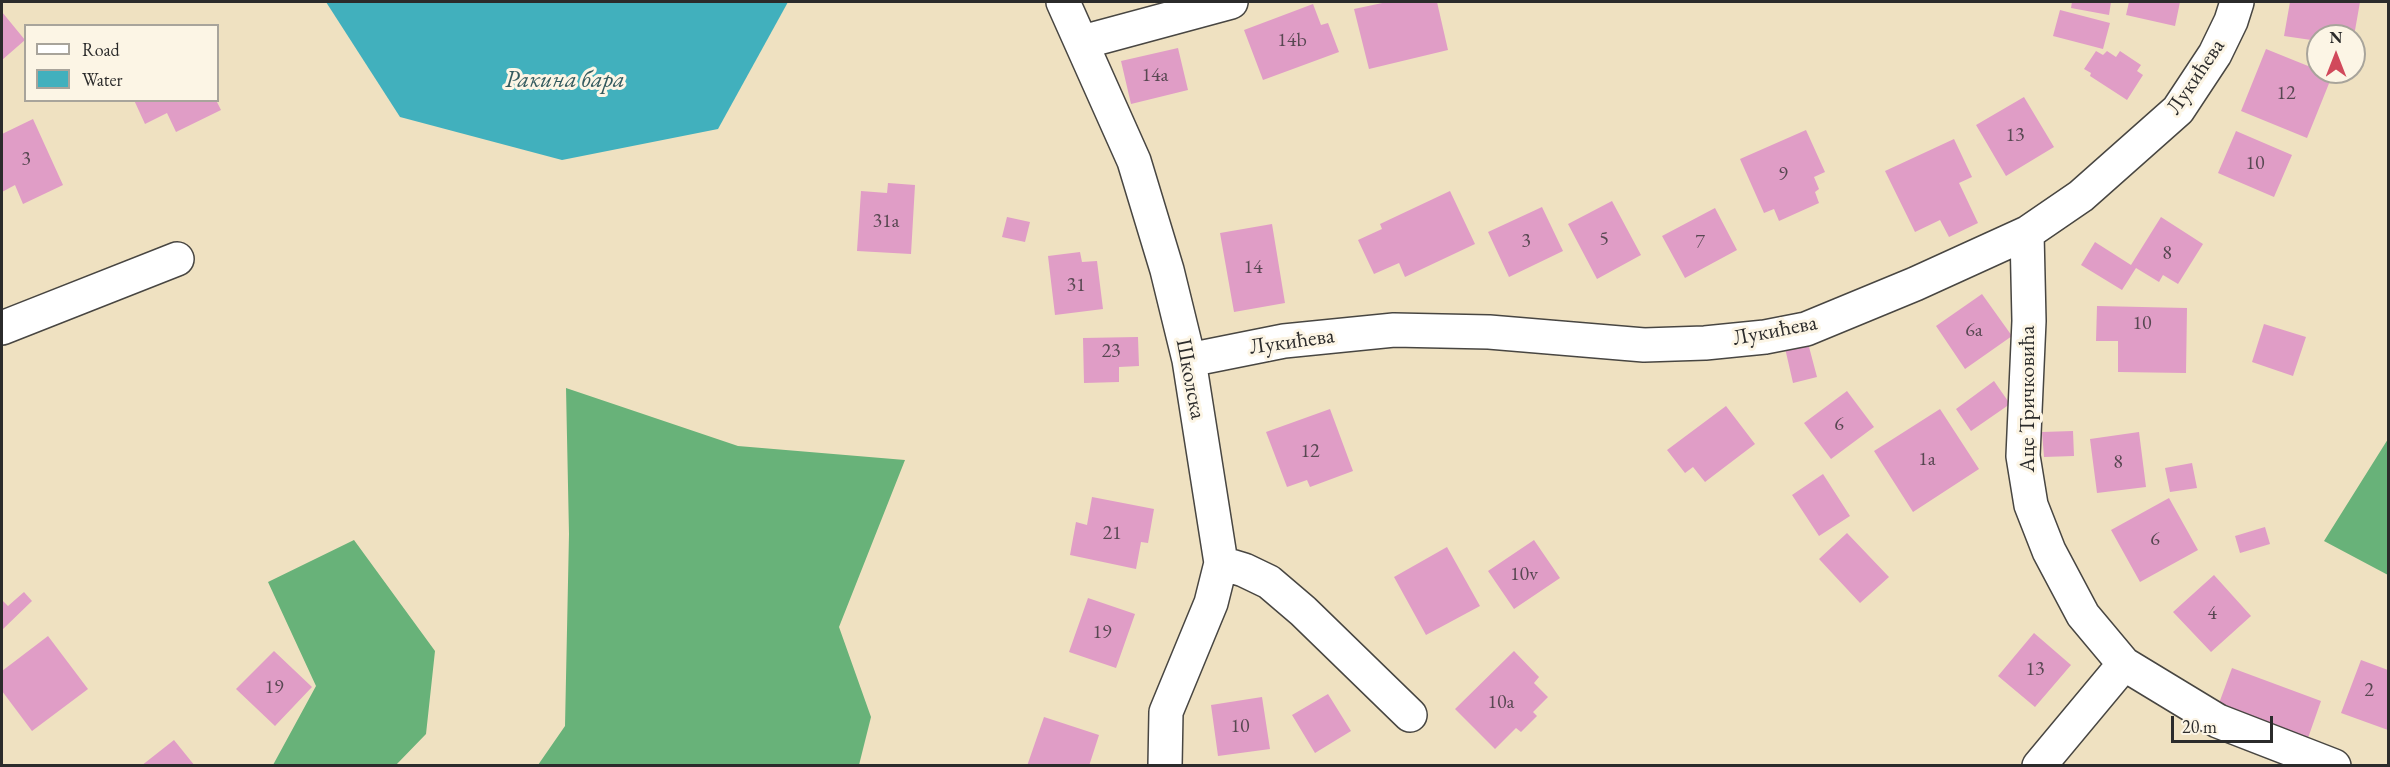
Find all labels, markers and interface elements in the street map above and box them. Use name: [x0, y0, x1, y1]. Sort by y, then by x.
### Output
legend: [24, 24, 219, 102]
north arrow: [2306, 24, 2366, 84]
text: N: [2330, 27, 2342, 48]
house number: 14b: [1277, 29, 1307, 53]
street label: Лукићева: [2161, 34, 2231, 120]
text: Road: [82, 38, 120, 61]
house number: 14a: [1141, 64, 1169, 88]
water label: Ракина бара: [505, 66, 625, 94]
text: Water: [82, 68, 123, 91]
house number: 12: [2276, 82, 2296, 106]
house number: 13: [2005, 124, 2025, 148]
house number: 3: [21, 148, 31, 172]
house number: 10: [2245, 152, 2265, 176]
house number: 9: [1778, 163, 1788, 187]
house number: 31a: [872, 210, 900, 234]
house number: 5: [1599, 228, 1609, 252]
house number: 3: [1521, 230, 1531, 254]
house number: 7: [1695, 231, 1705, 255]
house number: 8: [2162, 242, 2172, 266]
house number: 14: [1243, 256, 1263, 280]
house number: 31: [1066, 274, 1086, 298]
street label: Лукићева: [1731, 310, 1819, 352]
house number: 10: [2132, 312, 2152, 336]
house number: 6a: [1965, 319, 1983, 343]
street label: Лукићева: [1248, 323, 1336, 361]
street label: Аце Тричковића: [2015, 325, 2041, 473]
street label: Школска: [1169, 337, 1211, 421]
house number: 23: [1101, 340, 1121, 364]
house number: 6: [1834, 413, 1844, 437]
house number: 12: [1300, 440, 1320, 464]
house number: 1a: [1918, 448, 1936, 472]
house number: 8: [2113, 451, 2123, 475]
house number: 21: [1102, 522, 1122, 546]
house number: 6: [2150, 528, 2160, 552]
house number: 10v: [1510, 563, 1538, 587]
house number: 4: [2207, 602, 2217, 626]
house number: 19: [1092, 621, 1112, 645]
house number: 13: [2025, 658, 2045, 682]
house number: 19: [264, 676, 284, 700]
house number: 2: [2364, 679, 2374, 703]
house number: 10a: [1487, 691, 1515, 715]
scale bar: [2174, 704, 2276, 742]
house number: 10: [1230, 715, 1250, 739]
text: 20 m: [2182, 715, 2217, 738]

